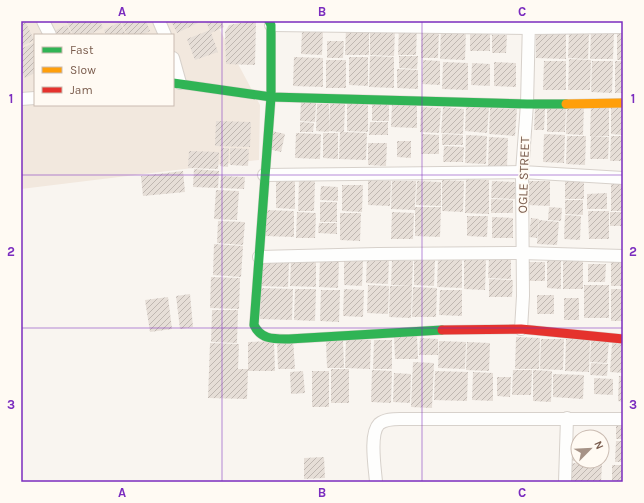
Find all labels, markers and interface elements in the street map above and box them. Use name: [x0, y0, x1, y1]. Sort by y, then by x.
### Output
text: A: [118, 4, 126, 19]
text: B: [318, 4, 326, 19]
text: C: [518, 4, 526, 19]
legend: [34, 34, 174, 106]
text: Fast: [70, 43, 94, 57]
text: Slow: [70, 63, 96, 77]
text: Jam: [70, 83, 93, 97]
text: 1: [9, 91, 13, 106]
text: 1: [631, 91, 635, 106]
street label: OGLE STREET: [515, 136, 532, 214]
text: 2: [7, 244, 15, 259]
text: 2: [629, 244, 637, 259]
text: 3: [7, 397, 15, 412]
text: 3: [629, 397, 637, 412]
north arrow: [570, 429, 610, 469]
text: N: [591, 439, 606, 451]
text: A: [118, 485, 126, 500]
text: B: [318, 485, 326, 500]
text: C: [518, 485, 526, 500]

